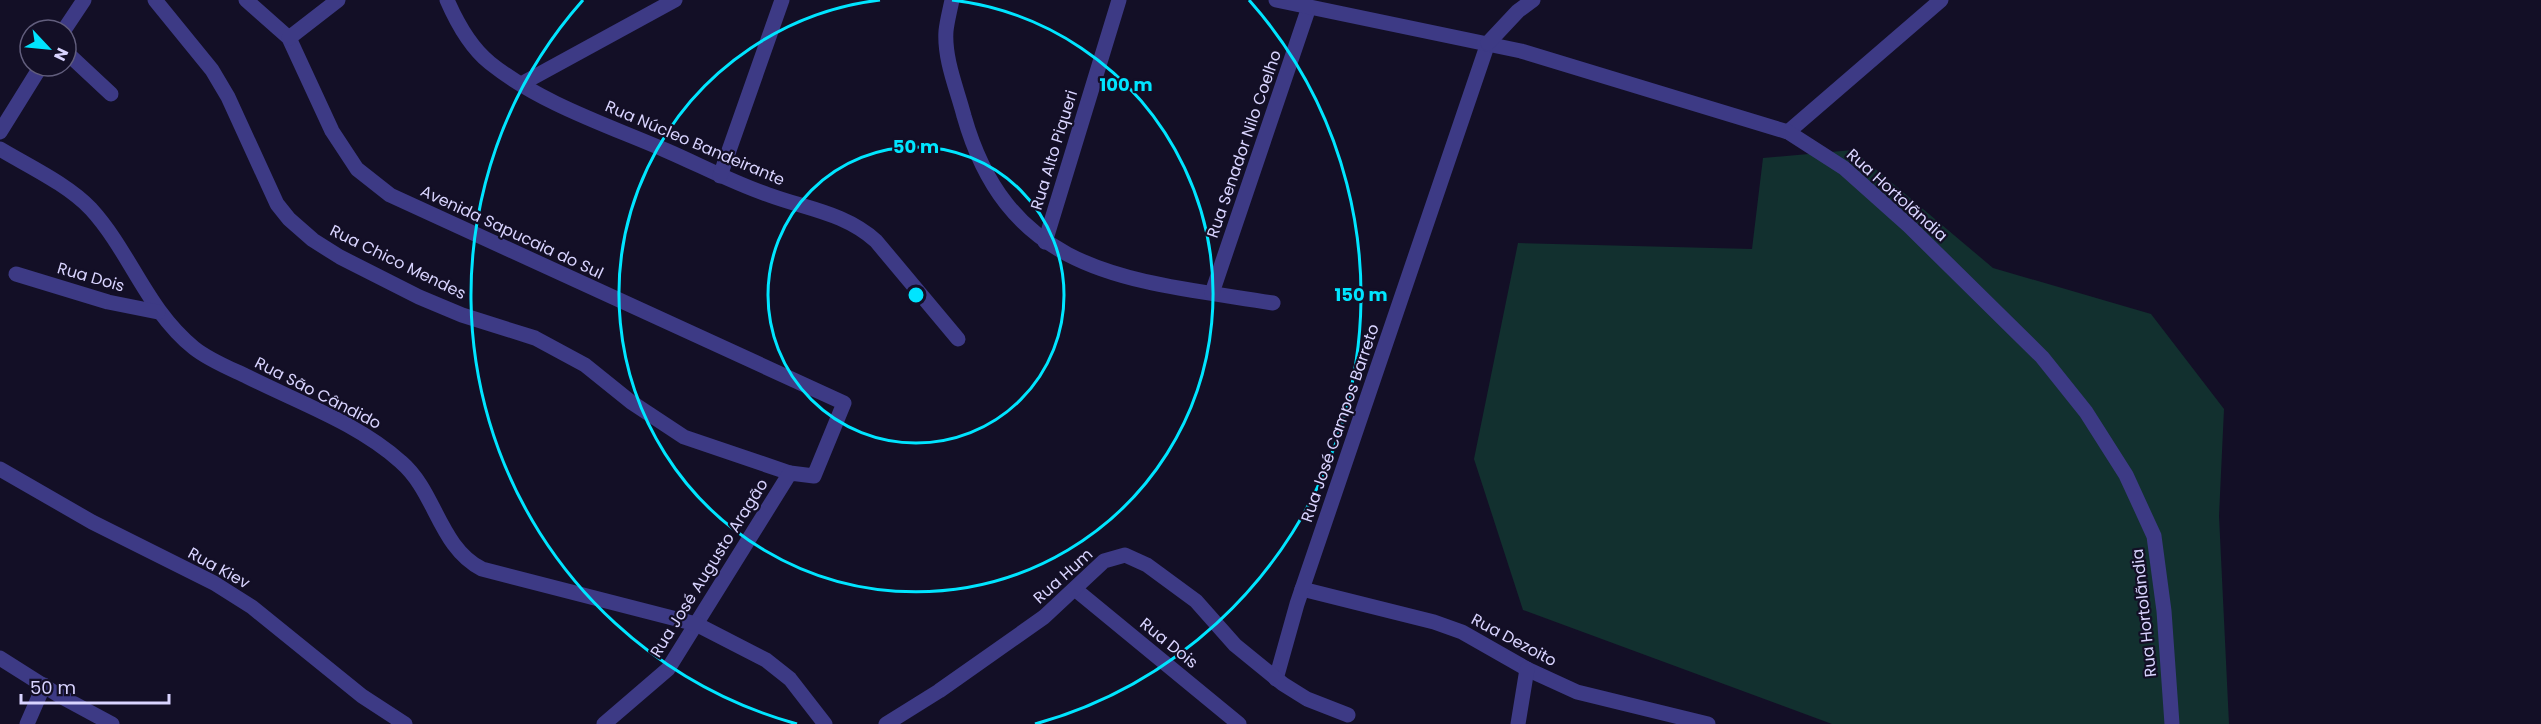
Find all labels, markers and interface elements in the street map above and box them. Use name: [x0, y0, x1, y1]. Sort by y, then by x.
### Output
north arrow: [18, 18, 78, 78]
text: N: [48, 44, 74, 65]
street label: Rua Senador Nilo Coelho: [1201, 47, 1287, 241]
text: 100 m: [1099, 72, 1153, 97]
street label: Rua Alto Piqueri: [1025, 87, 1083, 213]
street label: Rua Núcleo Bandeirante: [602, 95, 788, 191]
text: 50 m: [893, 134, 939, 159]
street label: Rua Hortolãndia: [1841, 143, 1953, 247]
street label: Avenida Sapucaia do Sul: [417, 179, 607, 285]
street label: Rua Chico Mendes: [326, 219, 470, 305]
street label: Rua Dois: [55, 256, 127, 298]
text: 150 m: [1334, 282, 1388, 307]
centre of rings: [906, 285, 926, 305]
street label: Rua José Campos Barreto: [1295, 321, 1385, 525]
street label: Rua São Cândido: [251, 351, 385, 435]
street label: Rua José Augusto Aragão: [645, 474, 773, 662]
street label: Rua Kiev: [184, 542, 254, 594]
street label: Rua Hum: [1028, 543, 1098, 609]
street label: Rua Hortolãndia: [2126, 548, 2162, 678]
street label: Rua Dezoito: [1467, 608, 1561, 672]
street label: Rua Dois: [1135, 612, 1203, 674]
scale bar: [21, 667, 170, 705]
text: 50 m: [30, 675, 76, 700]

